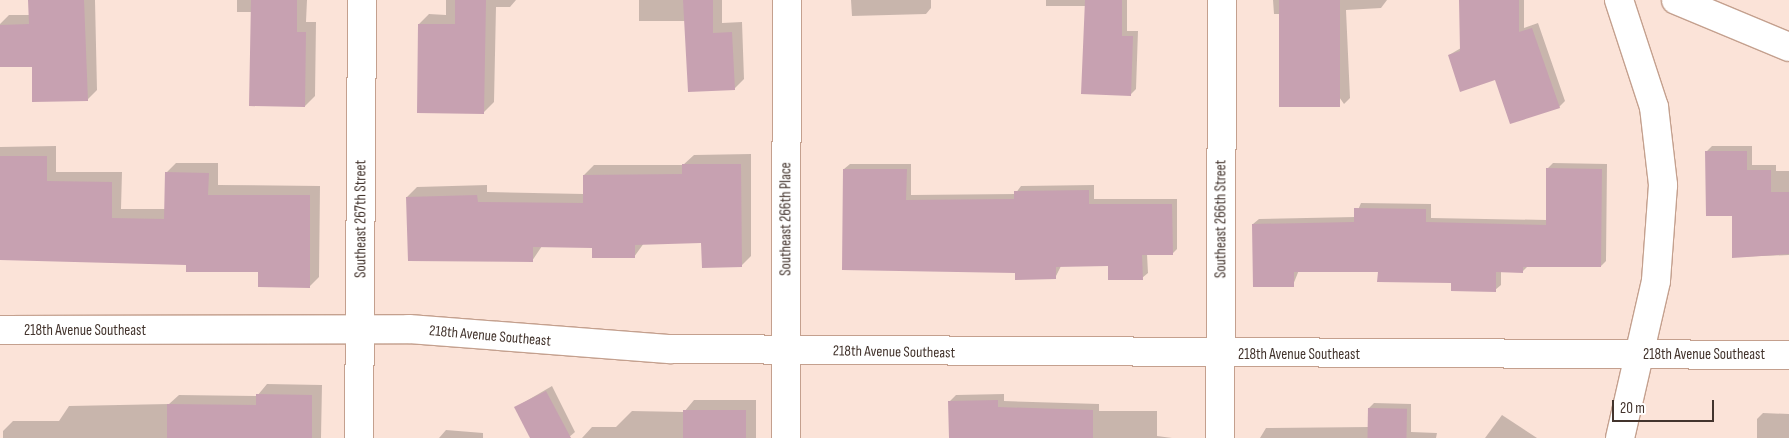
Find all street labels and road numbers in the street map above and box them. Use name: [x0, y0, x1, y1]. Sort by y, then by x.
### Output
street label: Southeast 267th Street: [352, 160, 370, 278]
street label: Southeast 266th Street: [1212, 160, 1230, 278]
street label: Southeast 266th Place: [777, 162, 795, 276]
street label: 218th Avenue Southeast: [24, 322, 146, 340]
street label: 218th Avenue Southeast: [428, 322, 552, 350]
street label: 218th Avenue Southeast: [833, 342, 955, 362]
street label: 218th Avenue Southeast: [1238, 346, 1360, 364]
street label: 218th Avenue Southeast: [1643, 346, 1765, 364]

